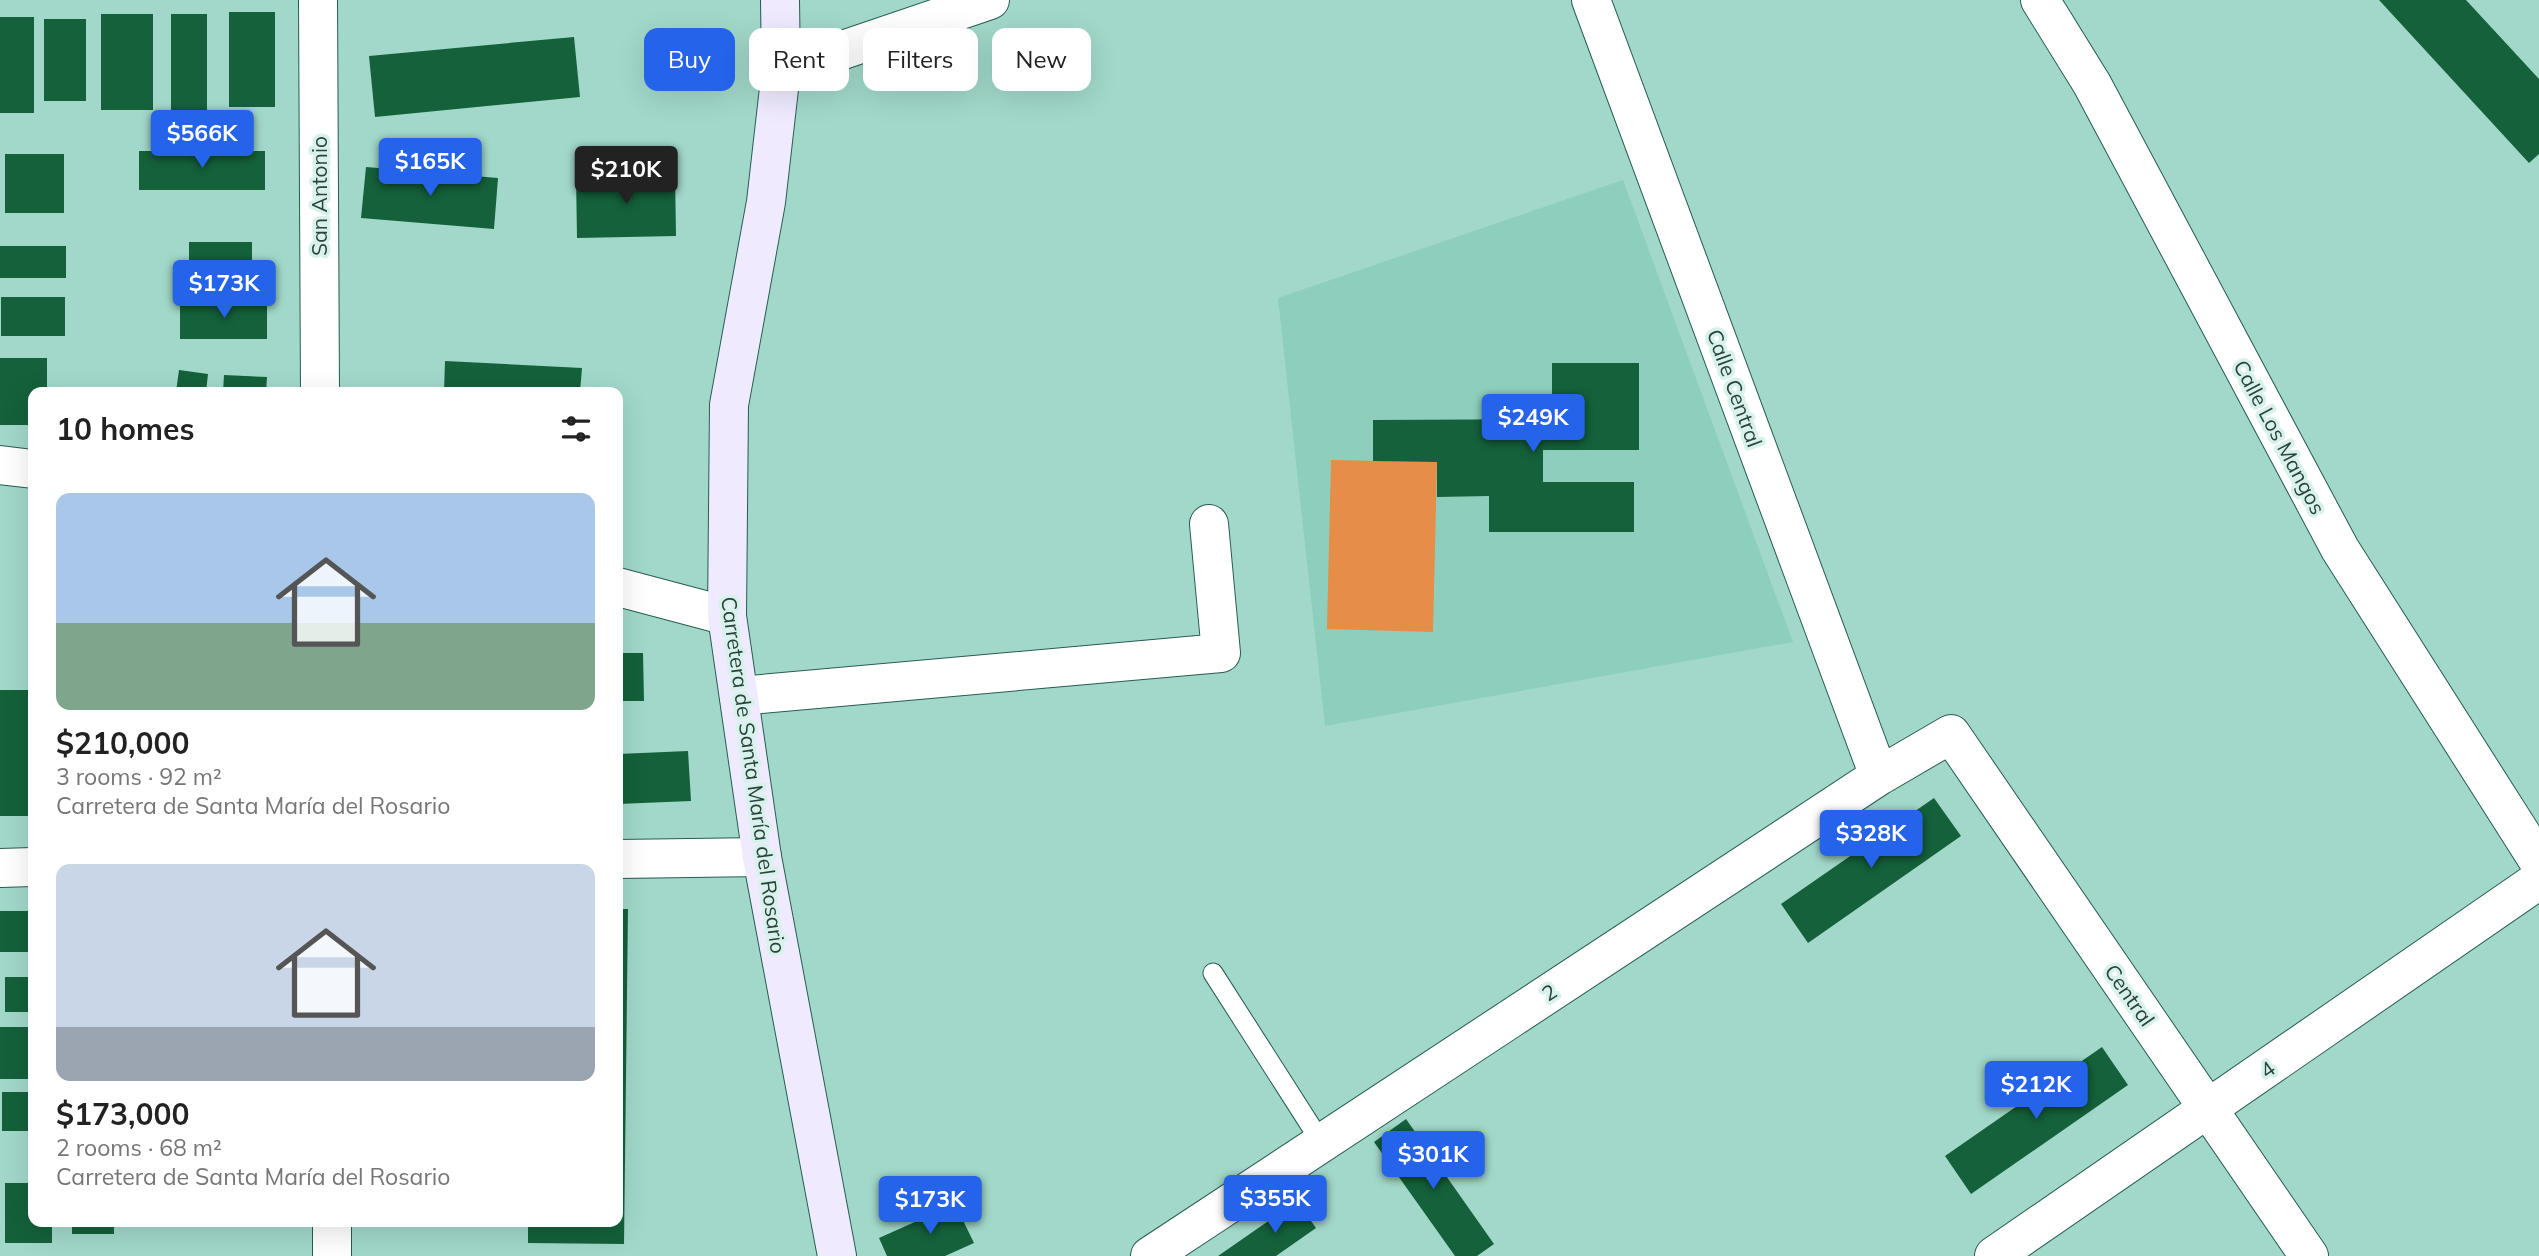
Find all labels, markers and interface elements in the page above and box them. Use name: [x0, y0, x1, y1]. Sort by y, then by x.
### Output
chip: Buy: [644, 28, 735, 91]
chip: Rent: [749, 28, 849, 91]
chip: Filters: [863, 28, 978, 91]
chip: New: [992, 28, 1091, 91]
pin: $566K: [153, 110, 251, 170]
text: $566K: [167, 118, 237, 147]
street label: San Antonio: [306, 136, 332, 256]
pin: $165K: [381, 138, 479, 198]
text: $165K: [395, 146, 465, 175]
pin: $210K: [577, 146, 675, 206]
text: $210K: [591, 154, 661, 183]
pin: $173K: [175, 260, 273, 320]
text: $173K: [189, 268, 259, 297]
street label: Calle Central: [1702, 326, 1768, 450]
street label: Calle Los Mangos: [2228, 356, 2332, 518]
pin: $249K: [1484, 394, 1582, 454]
text: $249K: [1498, 402, 1568, 431]
text: 10 homes: [56, 410, 195, 448]
icon: filters: [557, 410, 595, 448]
icon: home: [263, 539, 389, 665]
street label: Carretera de Santa María del Rosario: [716, 595, 792, 955]
text: $210,000: [56, 724, 189, 762]
text: 3 rooms · 92 m²: [56, 762, 222, 791]
text: Carretera de Santa María del Rosario: [56, 791, 450, 820]
pin: $328K: [1822, 810, 1920, 870]
text: $328K: [1836, 818, 1906, 847]
icon: home: [263, 910, 389, 1036]
street label: Central: [2099, 959, 2161, 1031]
street label: 2: [1537, 978, 1561, 1006]
street label: 4: [2254, 1055, 2280, 1083]
pin: $212K: [1987, 1062, 2085, 1121]
text: $212K: [2001, 1069, 2071, 1098]
text: $173,000: [56, 1095, 189, 1133]
pin: $301K: [1384, 1132, 1482, 1191]
text: 2 rooms · 68 m²: [56, 1133, 222, 1162]
text: $301K: [1398, 1139, 1468, 1168]
text: Carretera de Santa María del Rosario: [56, 1162, 450, 1191]
pin: $173K: [881, 1176, 979, 1236]
pin: $355K: [1226, 1176, 1324, 1235]
text: $355K: [1240, 1183, 1310, 1212]
text: $173K: [895, 1184, 965, 1213]

